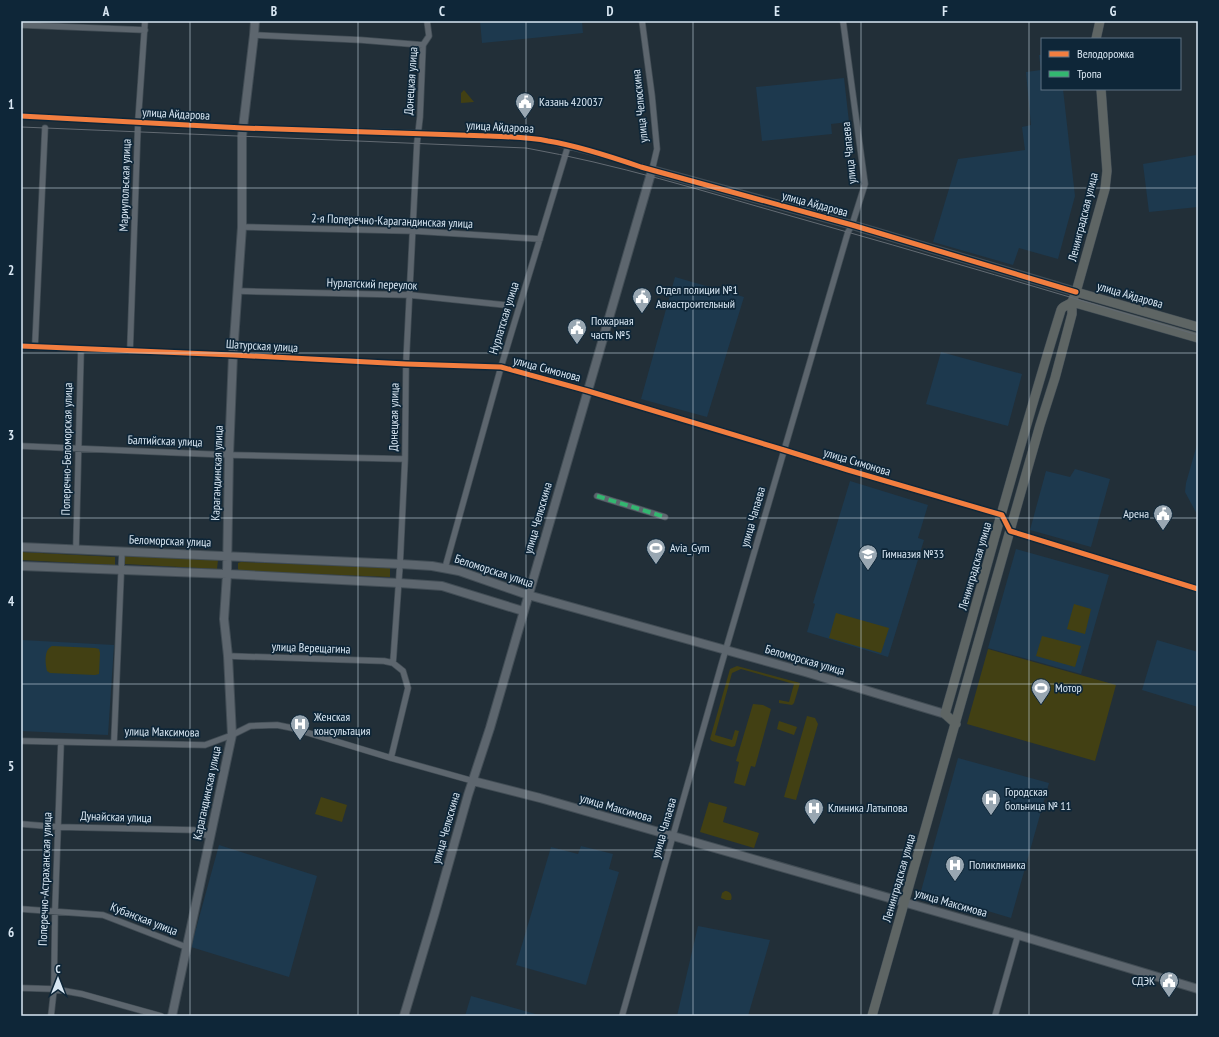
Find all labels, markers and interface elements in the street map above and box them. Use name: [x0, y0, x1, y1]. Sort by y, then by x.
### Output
text: A: [102, 3, 110, 20]
text: B: [271, 3, 277, 20]
text: C: [439, 3, 445, 20]
text: D: [607, 3, 614, 20]
text: E: [774, 3, 780, 20]
text: F: [942, 3, 948, 20]
text: G: [1110, 3, 1117, 20]
legend: [1041, 38, 1181, 90]
street label: Донецкая улица: [401, 46, 420, 115]
text: Велодорожка: [1077, 46, 1134, 61]
text: Тропа: [1077, 66, 1102, 81]
street label: улица Челюскина: [628, 68, 651, 144]
public building icon: Казань 420037: [514, 91, 536, 119]
place label: Казань 420037: [539, 94, 603, 109]
text: 1: [8, 96, 14, 113]
street label: улица Айдарова: [142, 104, 211, 123]
street label: улица Айдарова: [466, 117, 535, 136]
street label: улица Чапаева: [838, 121, 859, 185]
street label: Мариупольская улица: [115, 138, 134, 231]
street label: Ленинградская улица: [1064, 171, 1101, 264]
street label: улица Айдарова: [780, 187, 850, 220]
street label: 2-я Поперечно-Карагандинская улица: [311, 210, 473, 231]
text: 2: [8, 262, 14, 279]
street label: Нурлатский переулок: [326, 274, 418, 293]
street label: улица Айдарова: [1095, 278, 1165, 311]
street label: Нурлатская улица: [485, 280, 522, 356]
place label: Отдел полиции №1 Авиастроительный: [656, 282, 738, 311]
public building icon: Отдел полиции №1 Авиастроительный: [631, 286, 653, 314]
place label: Пожарная часть №5: [591, 313, 634, 342]
public building icon: Пожарная часть №5: [566, 317, 588, 345]
street label: Шатурская улица: [226, 336, 299, 355]
street label: улица Симонова: [512, 352, 583, 385]
street label: Поперечно-Беломорская улица: [58, 382, 75, 515]
street label: Донецкая улица: [385, 383, 402, 451]
street label: Карагандинская улица: [207, 425, 226, 521]
text: 3: [8, 427, 14, 444]
street label: Балтийская улица: [127, 432, 203, 449]
street label: улица Симонова: [822, 444, 893, 479]
street label: улица Челюскина: [520, 480, 555, 555]
street label: улица Чапаева: [737, 485, 768, 549]
public building icon: Арена: [1152, 503, 1174, 531]
place label: Арена: [1123, 506, 1149, 521]
street label: Ленинградская улица: [954, 520, 994, 613]
street label: Беломорская улица: [129, 532, 212, 549]
sports icon: Avia_Gym: [645, 537, 667, 565]
place label: Avia_Gym: [670, 540, 710, 555]
school or university icon: Гимназия №33: [857, 543, 879, 571]
place label: Гимназия №33: [882, 546, 944, 561]
street label: Беломорская улица: [453, 551, 536, 590]
text: 4: [8, 593, 15, 610]
street label: улица Верещагина: [271, 639, 351, 656]
street label: Беломорская улица: [764, 641, 847, 678]
sports icon: Мотор: [1030, 677, 1052, 705]
place label: Мотор: [1055, 680, 1082, 695]
place label: Женская консультация: [313, 709, 371, 738]
hospital icon: Женская консультация: [289, 713, 311, 741]
street label: улица Максимова: [124, 723, 200, 740]
street label: Карагандинская улица: [189, 744, 224, 841]
text: 5: [8, 758, 14, 775]
place label: Городская больница № 11: [1005, 784, 1071, 813]
hospital icon: Городская больница № 11: [980, 788, 1002, 816]
street label: улица Челюскина: [428, 790, 463, 865]
street label: улица Максимова: [578, 790, 654, 825]
street label: улица Чапаева: [648, 796, 679, 860]
hospital icon: Клиника Латыпова: [803, 797, 825, 825]
place label: Клиника Латыпова: [828, 800, 908, 815]
street label: Дунайская улица: [80, 808, 152, 825]
street label: Поперечно-Астраханская улица: [35, 812, 54, 946]
street label: Ленинградская улица: [878, 832, 918, 925]
hospital icon: Поликлиника: [944, 854, 966, 882]
place label: Поликлиника: [969, 857, 1026, 872]
street label: улица Максимова: [913, 885, 989, 920]
street label: Кубанская улица: [108, 899, 180, 938]
text: 6: [8, 924, 14, 941]
north arrow: [38, 959, 78, 999]
text: С: [55, 962, 61, 976]
public building icon: СДЭК: [1158, 970, 1180, 998]
place label: СДЭК: [1132, 973, 1155, 988]

